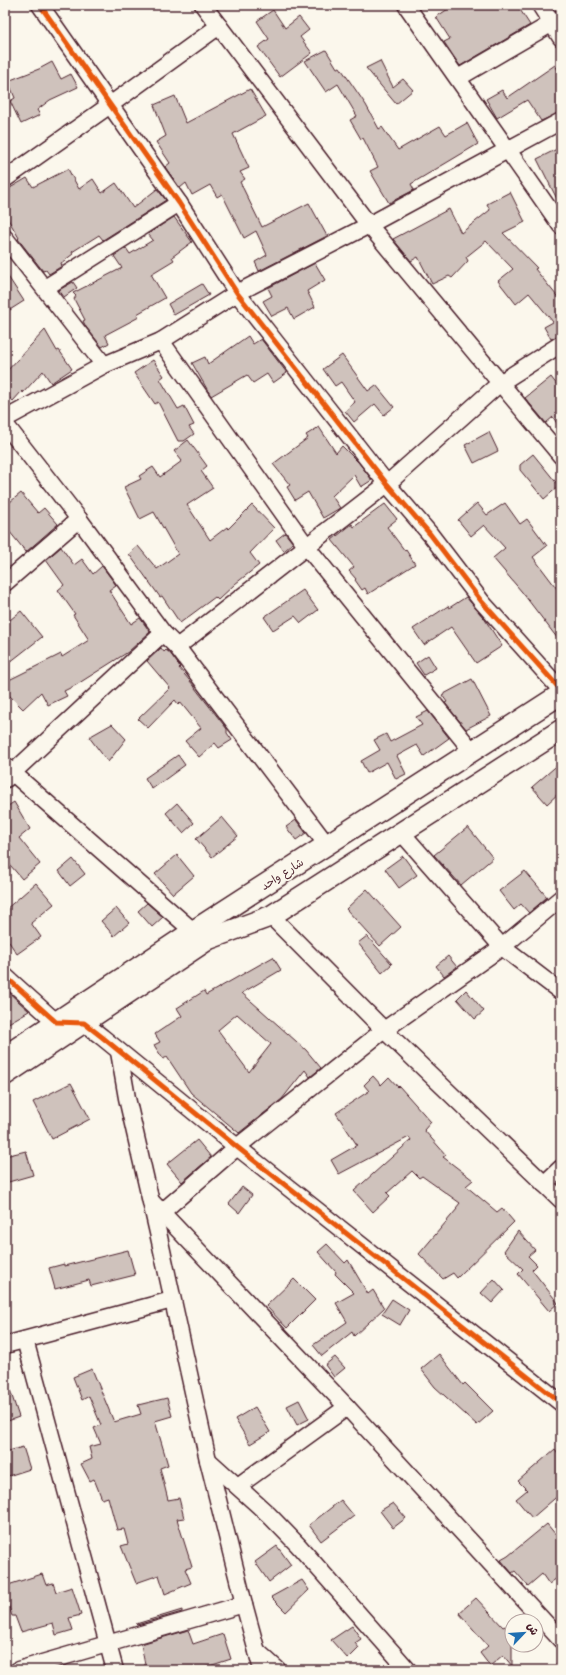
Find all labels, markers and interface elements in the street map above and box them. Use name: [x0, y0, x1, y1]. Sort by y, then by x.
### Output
street label: شارع واحد: [257, 854, 307, 895]
north arrow: [504, 1613, 544, 1653]
text: ش: [524, 1620, 543, 1637]

